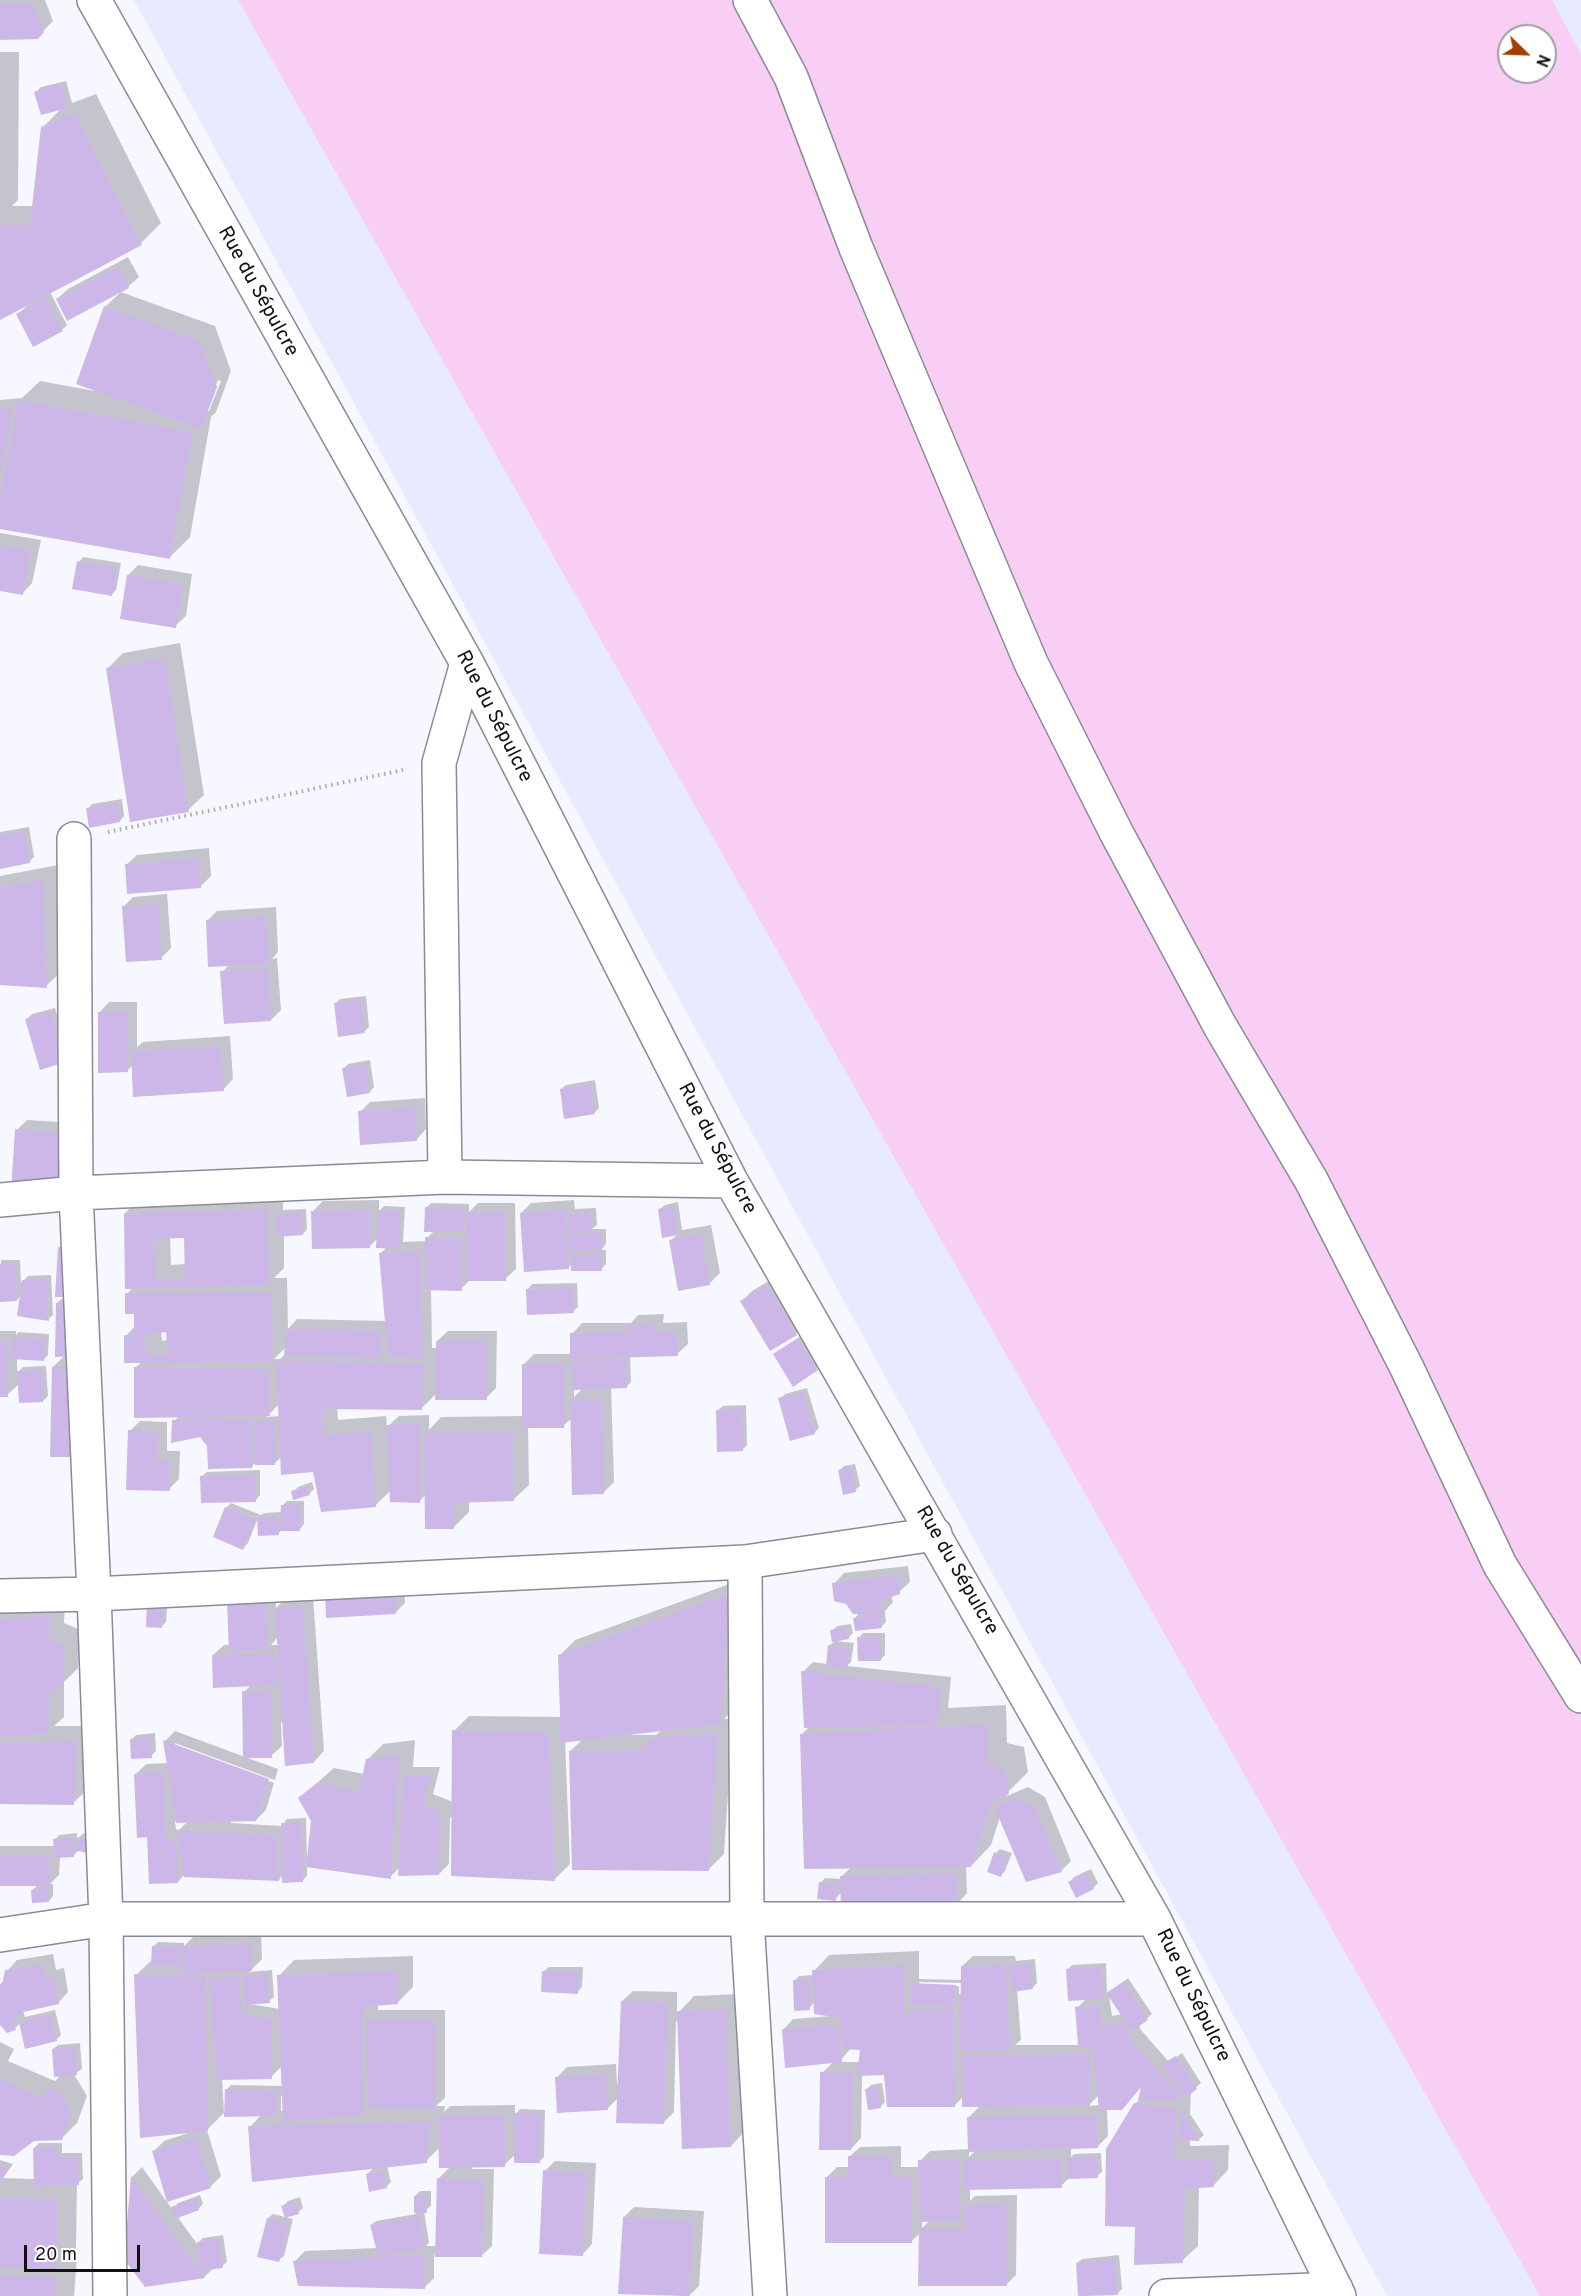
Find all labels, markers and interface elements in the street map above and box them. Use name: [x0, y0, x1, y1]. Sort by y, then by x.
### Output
north arrow: [1497, 24, 1557, 84]
text: N: [1530, 51, 1553, 69]
street label: Rue du Sépulcre: [211, 223, 303, 361]
street label: Rue du Sépulcre: [449, 647, 537, 787]
street label: Rue du Sépulcre: [671, 1079, 761, 1219]
street label: Rue du Sépulcre: [909, 1502, 1003, 1640]
street label: Rue du Sépulcre: [1149, 1926, 1235, 2066]
scale bar: [27, 2233, 142, 2271]
text: 20 m: [35, 2244, 77, 2267]

